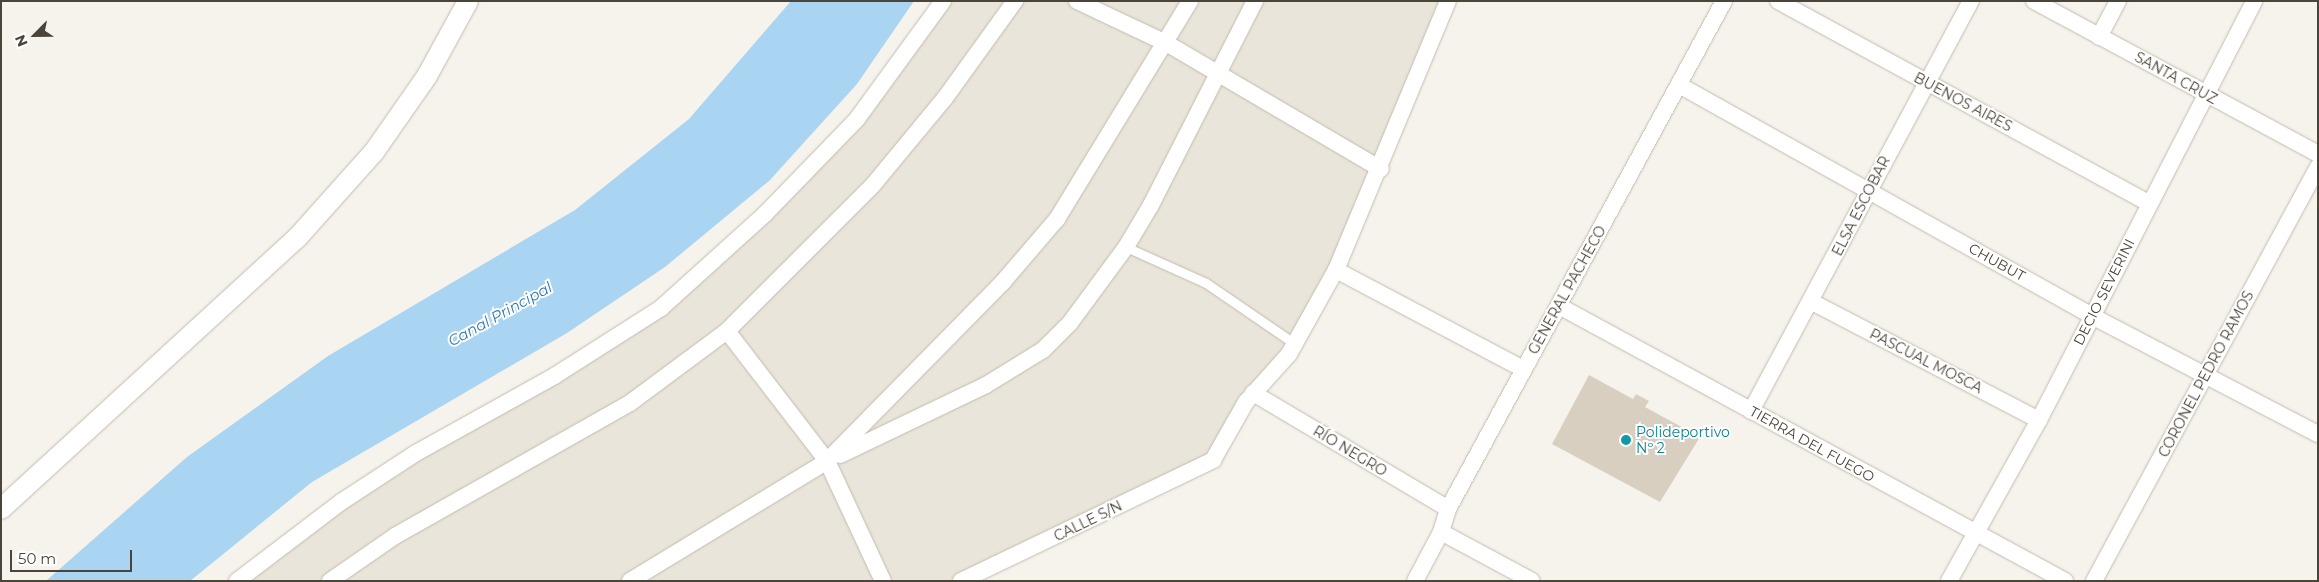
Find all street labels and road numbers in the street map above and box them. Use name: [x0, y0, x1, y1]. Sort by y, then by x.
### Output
street label: SANTA CRUZ: [2132, 48, 2220, 108]
street label: BUENOS AIRES: [1911, 69, 2015, 135]
street label: ELSA ESCOBAR: [1829, 153, 1893, 259]
street label: GENERAL PACHECO: [1525, 223, 1609, 357]
street label: DECIO SEVERINI: [2070, 236, 2138, 348]
street label: CHUBUT: [1966, 240, 2028, 284]
street label: CORONEL PEDRO RAMOS: [2155, 288, 2257, 460]
street label: PASCUAL MOSCA: [1867, 325, 1985, 397]
street label: TIERRA DEL FUEGO: [1747, 403, 1877, 485]
street label: RÍO NEGRO: [1310, 422, 1390, 480]
street label: CALLE S/N: [1051, 497, 1125, 545]

